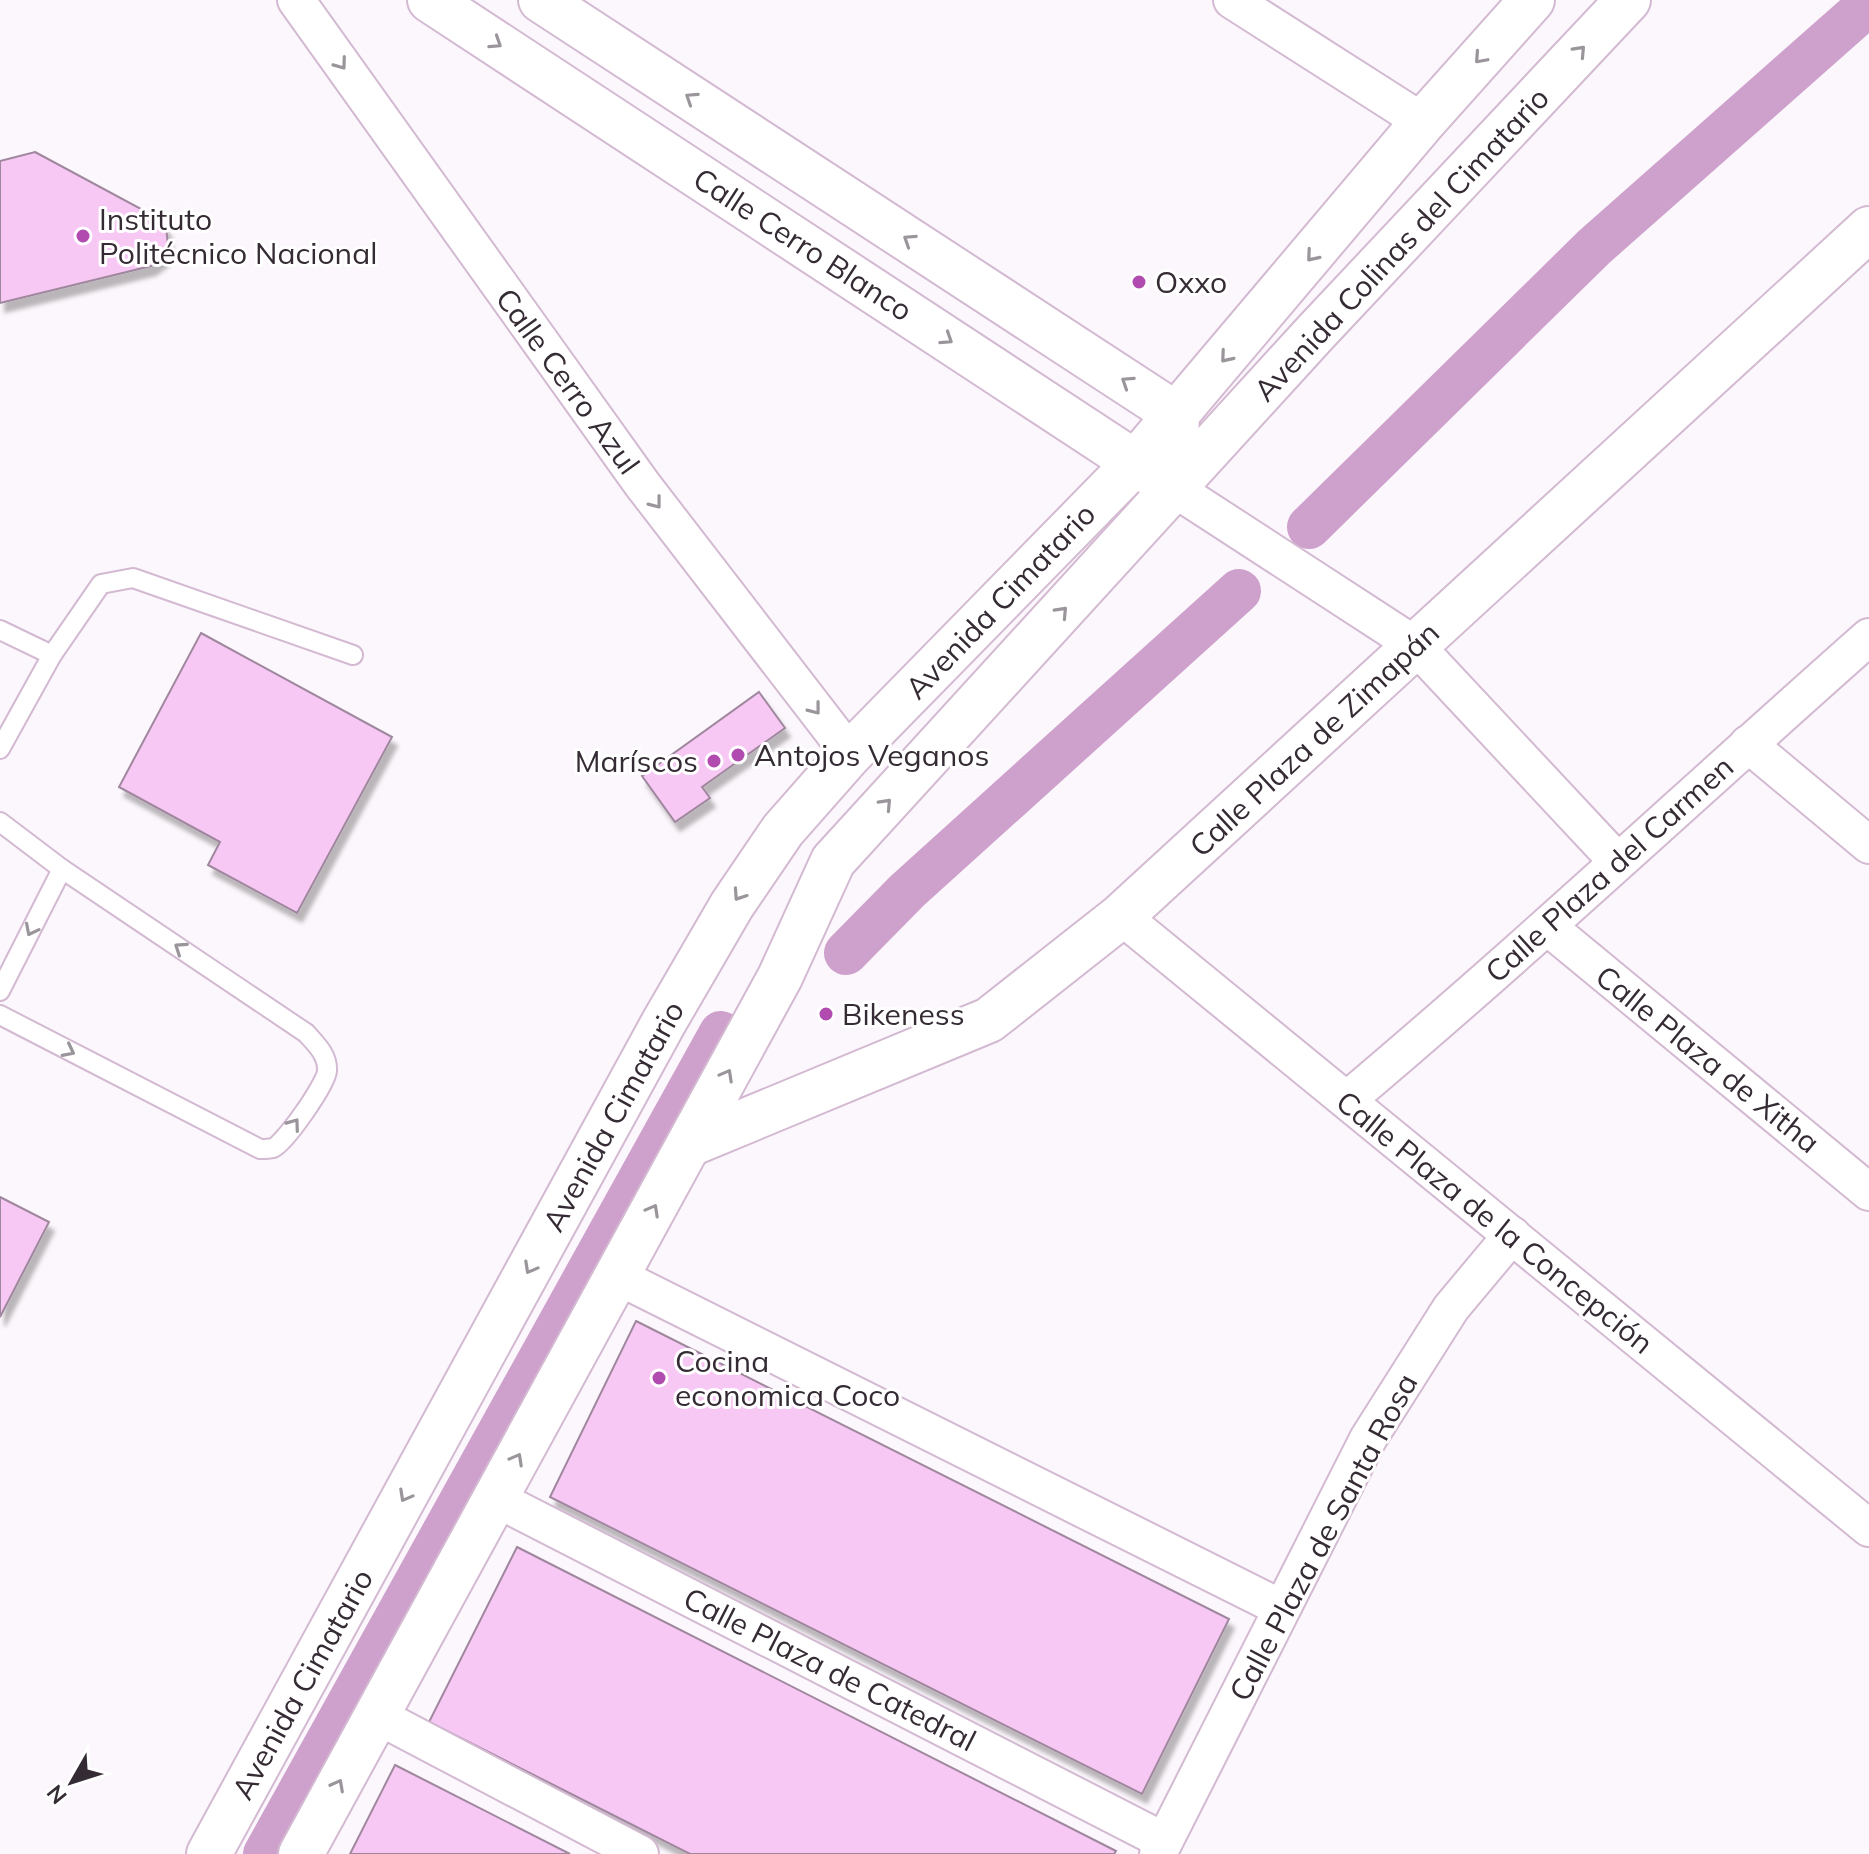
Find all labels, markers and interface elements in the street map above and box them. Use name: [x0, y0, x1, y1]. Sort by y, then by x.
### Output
one-way arrow: [487, 33, 501, 48]
one-way arrow: [1571, 45, 1585, 60]
one-way arrow: [1476, 49, 1490, 64]
one-way arrow: [331, 55, 346, 69]
street label: Avenida Colinas del Cimatario: [1245, 79, 1557, 409]
one-way arrow: [686, 93, 700, 108]
street label: Calle Cerro Blanco: [686, 159, 920, 329]
place label: Instituto Politécnico Nacional: [99, 200, 377, 272]
marker: Instituto Politécnico Nacional: [74, 227, 92, 245]
one-way arrow: [903, 235, 918, 250]
one-way arrow: [1307, 247, 1322, 261]
place label: Oxxo: [1155, 263, 1227, 301]
marker: Oxxo: [1130, 273, 1148, 291]
street label: Calle Cerro Azul: [488, 280, 648, 482]
one-way arrow: [938, 330, 953, 345]
one-way arrow: [1221, 348, 1236, 362]
one-way arrow: [1121, 377, 1135, 392]
one-way arrow: [646, 493, 661, 508]
street label: Avenida Cimatario: [897, 495, 1103, 707]
one-way arrow: [1052, 607, 1067, 621]
street label: Calle Plaza de Zimapán: [1181, 613, 1447, 865]
one-way arrow: [805, 700, 819, 714]
place label: Antojos Veganos: [754, 736, 989, 774]
place label: Maríscos: [575, 742, 698, 780]
marker: Antojos Veganos: [729, 746, 747, 764]
street label: Calle Plaza del Carmen: [1477, 748, 1741, 990]
marker: Maríscos: [705, 752, 723, 770]
one-way arrow: [876, 798, 890, 813]
one-way arrow: [734, 886, 749, 900]
one-way arrow: [25, 921, 41, 936]
one-way arrow: [174, 943, 189, 958]
street label: Calle Plaza de Xitha: [1588, 957, 1828, 1161]
street label: Avenida Cimatario: [534, 994, 692, 1238]
place label: Bikeness: [842, 995, 965, 1033]
marker: Bikeness: [817, 1005, 835, 1023]
one-way arrow: [60, 1042, 75, 1057]
one-way arrow: [717, 1069, 733, 1084]
street label: Calle Plaza de la Concepción: [1329, 1082, 1661, 1362]
one-way arrow: [284, 1118, 299, 1133]
one-way arrow: [644, 1203, 659, 1218]
one-way arrow: [524, 1260, 539, 1274]
place label: Cocina economica Coco: [675, 1342, 900, 1414]
street label: Calle Plaza de Santa Rosa: [1220, 1367, 1426, 1707]
marker: Cocina economica Coco: [650, 1369, 668, 1387]
one-way arrow: [507, 1453, 522, 1467]
one-way arrow: [399, 1487, 415, 1502]
street label: Avenida Cimatario: [223, 1562, 381, 1806]
street label: Calle Plaza de Catedral: [677, 1579, 983, 1759]
north arrow: [32, 1742, 112, 1822]
text: N: [40, 1779, 73, 1810]
one-way arrow: [328, 1780, 344, 1794]

